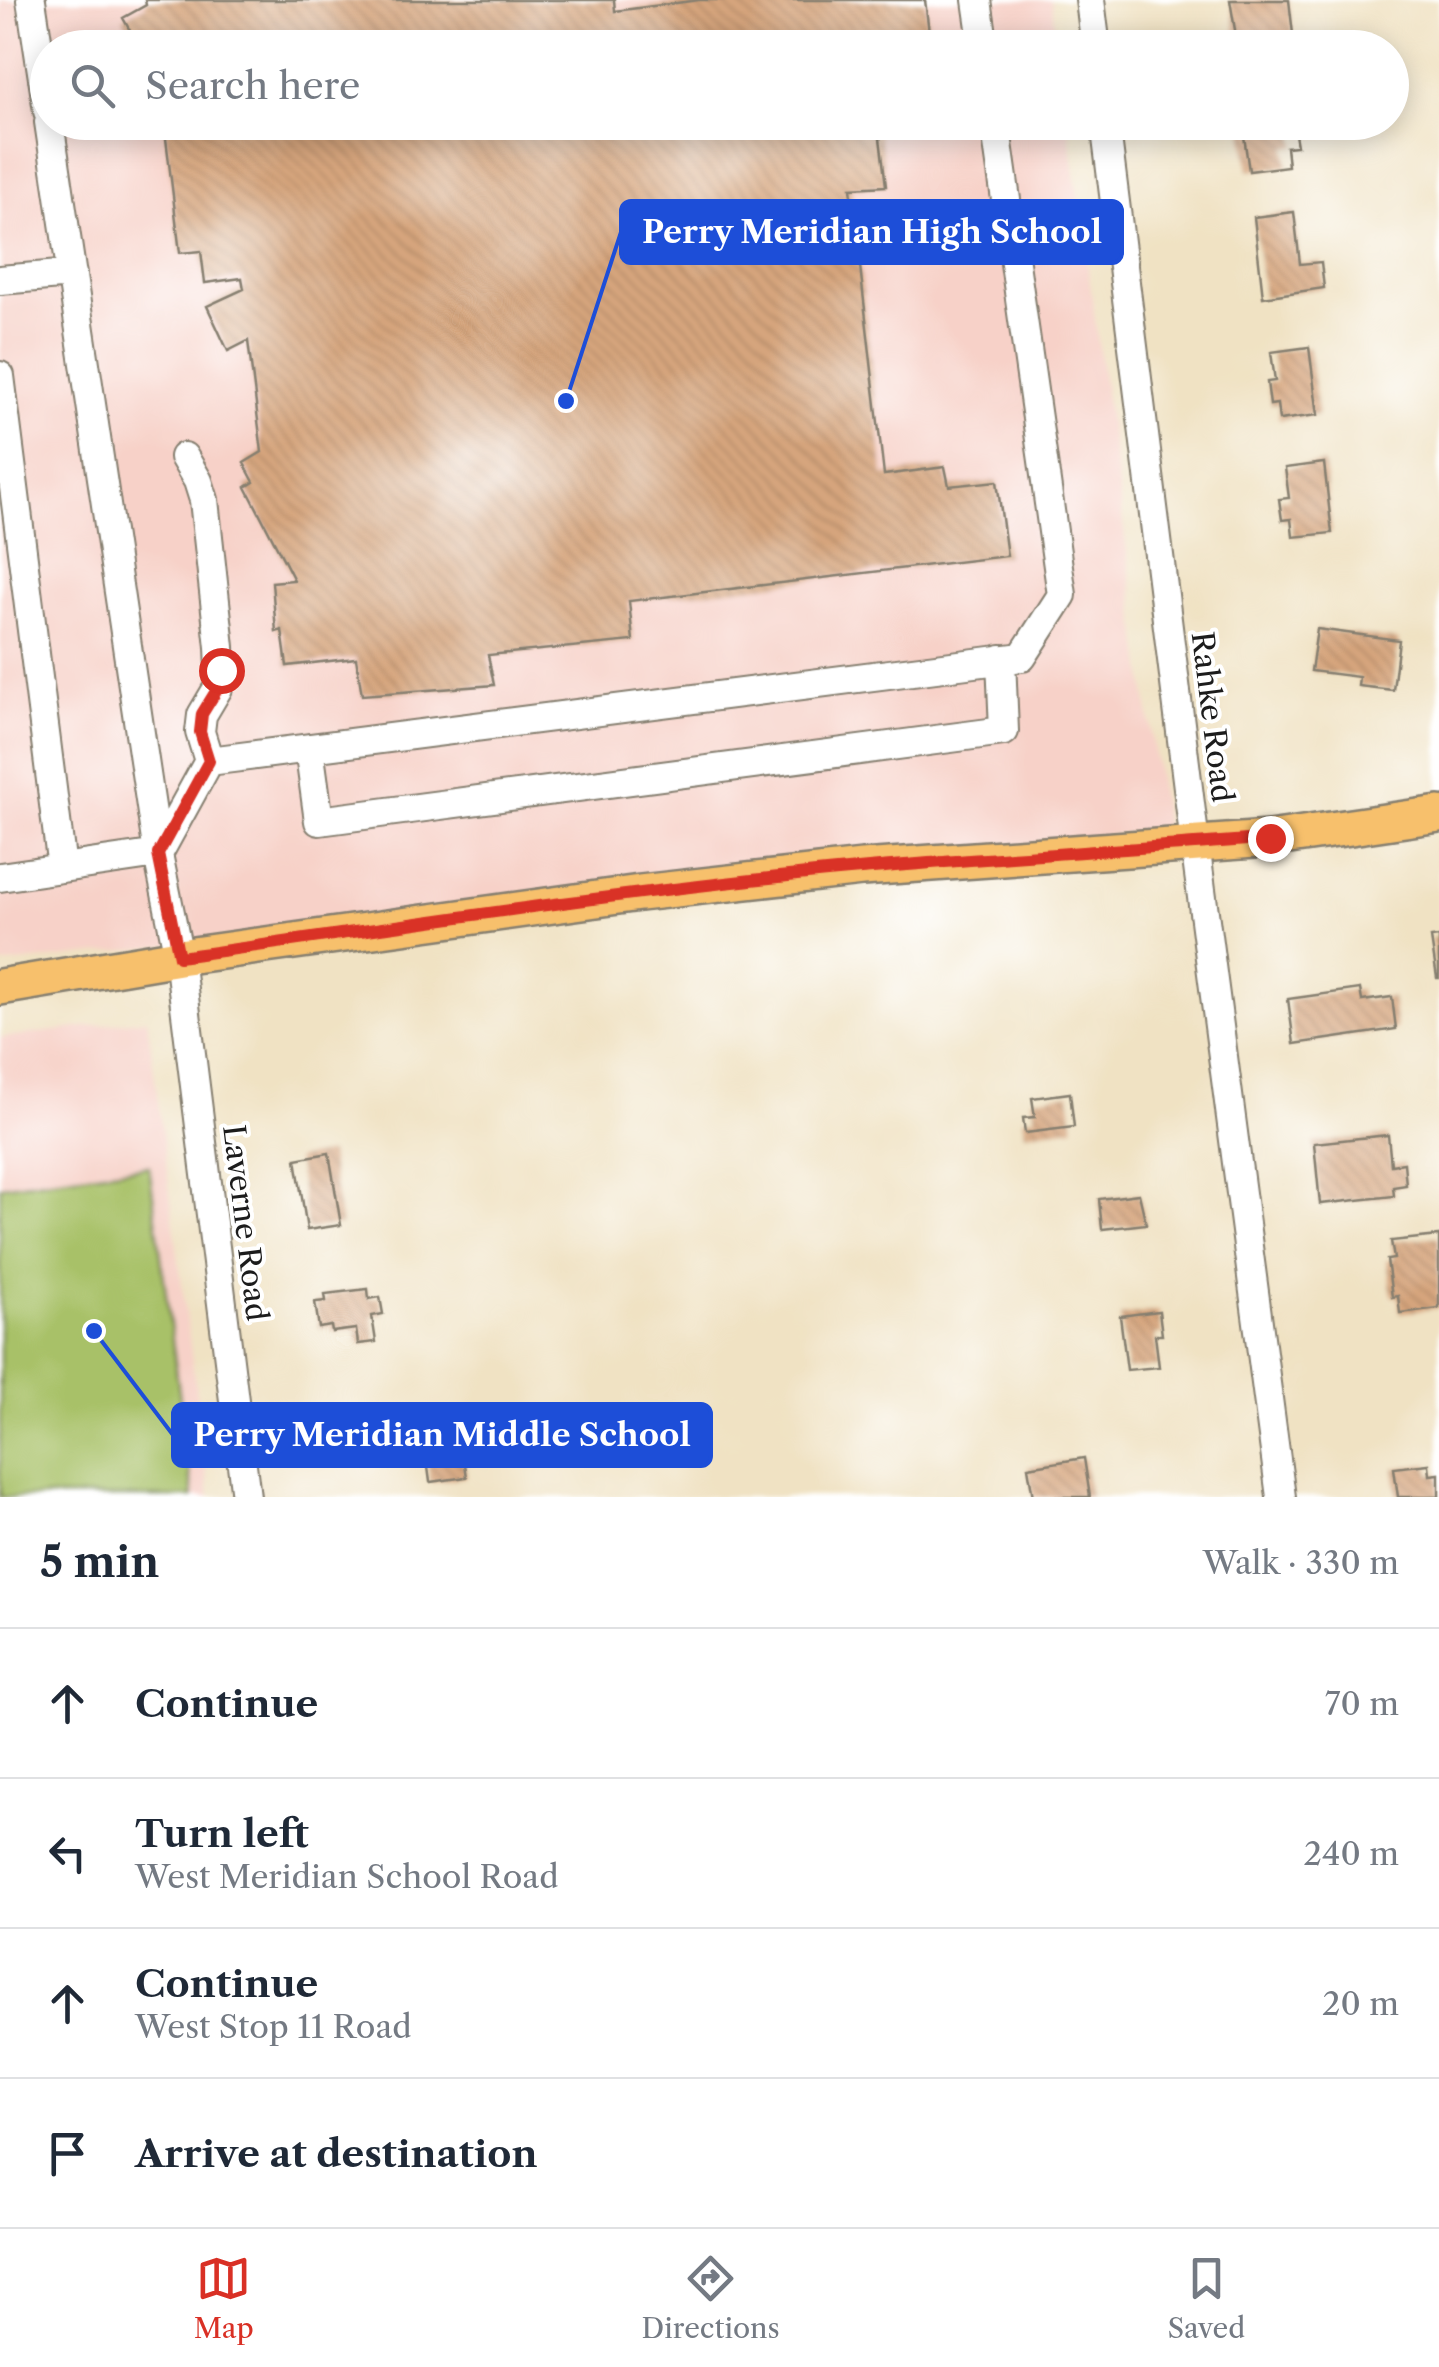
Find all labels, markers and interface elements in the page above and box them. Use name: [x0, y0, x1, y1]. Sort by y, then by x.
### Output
search box: [30, 30, 1409, 140]
icon: search: [65, 58, 120, 113]
text: Search here: [145, 62, 360, 109]
callout: Perry Meridian High School: [621, 201, 1122, 263]
text: Perry Meridian High School: [642, 212, 1102, 251]
street label: Rahke Road: [1184, 629, 1241, 804]
route start: [199, 648, 245, 694]
route end: [1248, 816, 1294, 862]
street label: Laverne Road: [215, 1123, 276, 1323]
callout: Perry Meridian Middle School: [173, 1404, 711, 1466]
text: Perry Meridian Middle School: [193, 1415, 691, 1454]
text: 5 min: [40, 1536, 159, 1588]
text: Walk · 330 m: [1203, 1543, 1399, 1582]
icon: ahead: [40, 1676, 95, 1731]
text: Continue: [135, 1680, 318, 1727]
text: 70 m: [1325, 1684, 1399, 1723]
text: Turn left: [135, 1810, 309, 1857]
icon: left: [40, 1826, 95, 1881]
text: 240 m: [1303, 1834, 1399, 1873]
text: West Meridian School Road: [135, 1857, 559, 1896]
text: Continue: [135, 1960, 318, 2007]
icon: ahead: [40, 1976, 95, 2031]
text: 20 m: [1322, 1984, 1399, 2023]
text: West Stop 11 Road: [135, 2007, 412, 2046]
icon: arrive: [40, 2126, 95, 2181]
text: Arrive at destination: [135, 2130, 538, 2177]
tab: Map: [194, 2251, 254, 2345]
tab: Directions: [641, 2251, 780, 2345]
tab: Saved: [1167, 2251, 1245, 2345]

